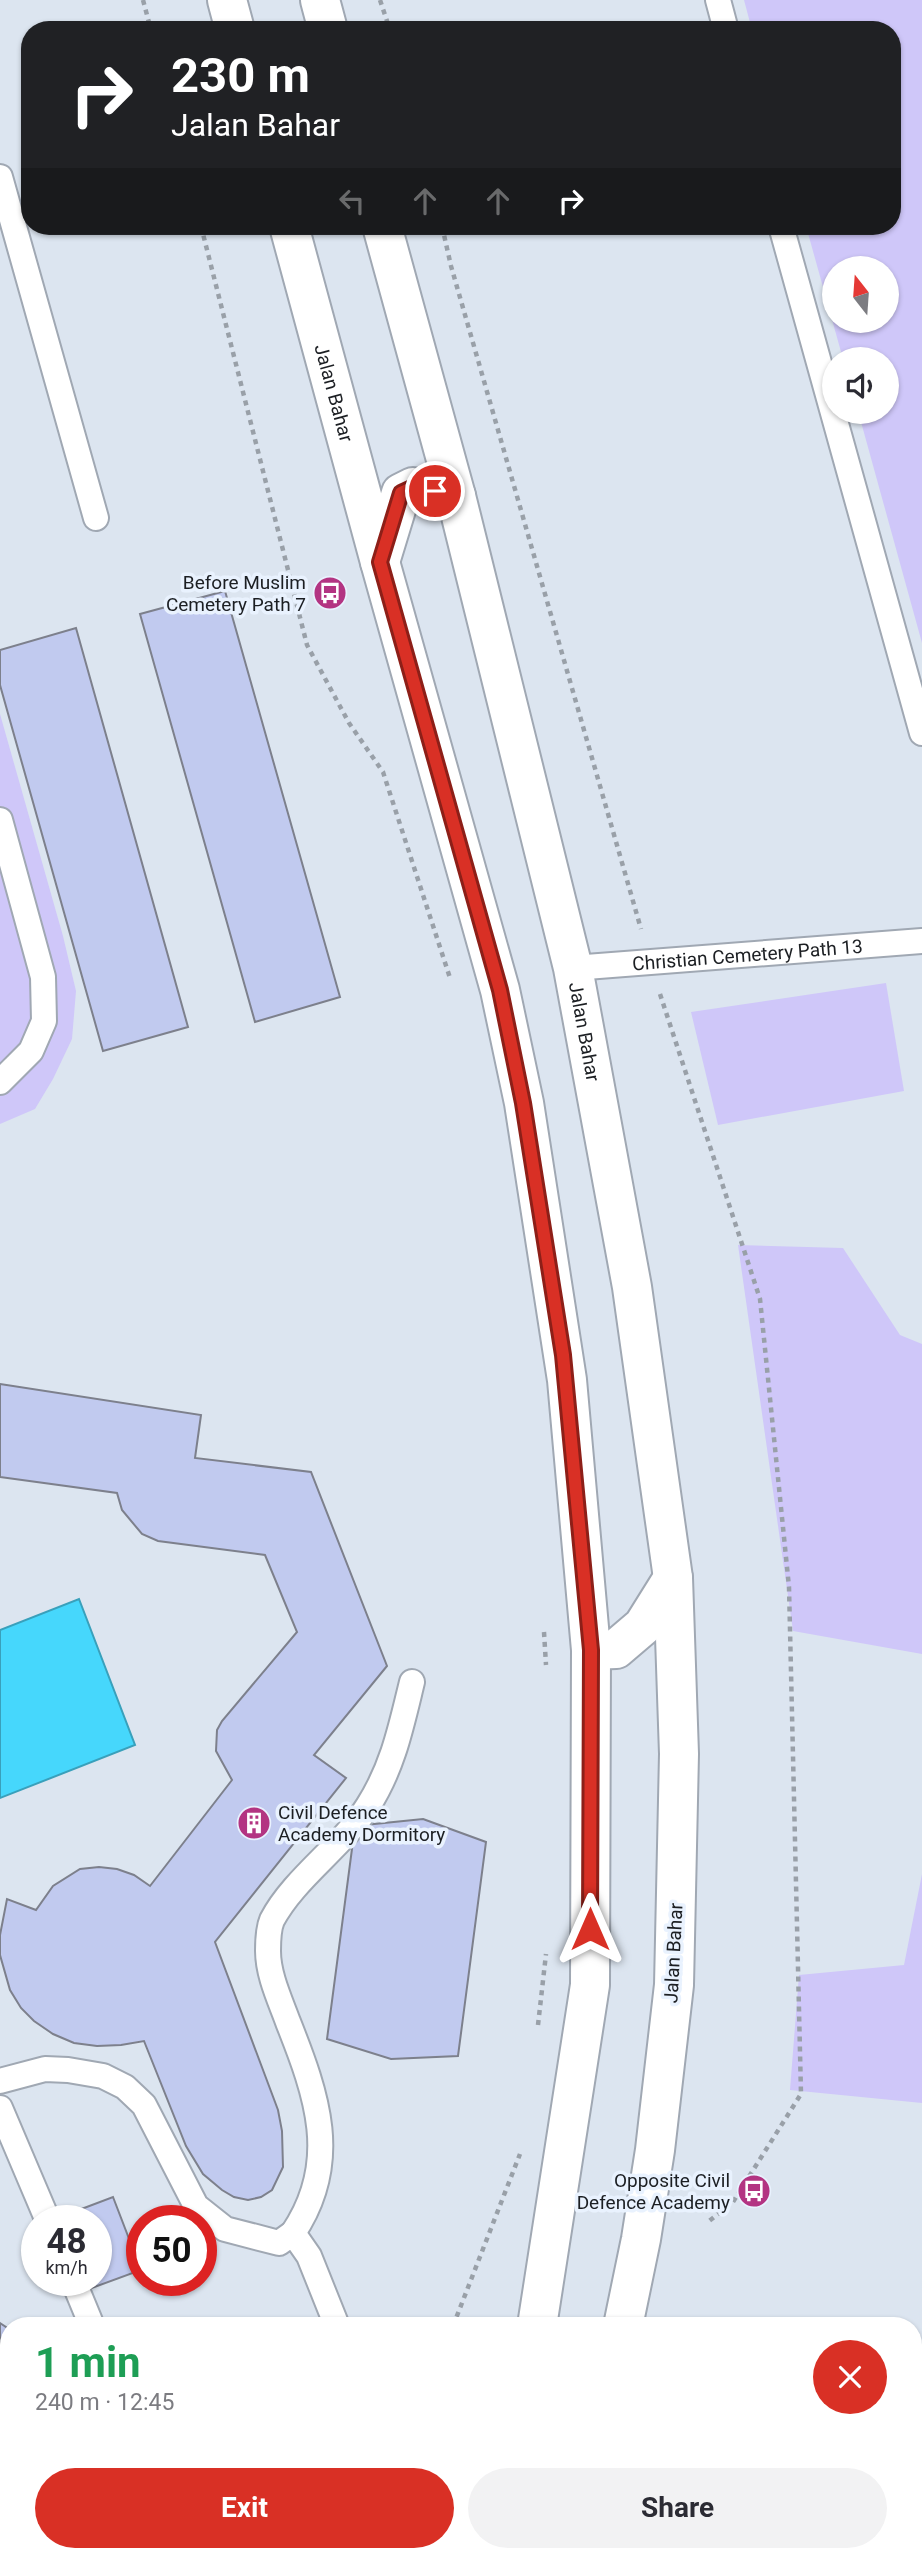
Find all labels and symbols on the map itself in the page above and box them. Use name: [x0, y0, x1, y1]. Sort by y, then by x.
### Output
north arrow: [822, 256, 900, 332]
street label: Jalan Bahar: [310, 342, 358, 445]
pin: [405, 461, 465, 521]
place label: Before Muslim Cemetery Path 7: [166, 571, 306, 616]
bus stop icon: Before Muslim Cemetery Path 7: [311, 574, 349, 612]
street label: Christian Cemetery Path 13: [631, 935, 864, 975]
street label: Jalan Bahar: [564, 980, 605, 1084]
place label: Civil Defence Academy Dormitory: [278, 1801, 445, 1846]
building icon: Civil Defence Academy Dormitory: [235, 1804, 273, 1842]
position arrow: [553, 1892, 627, 1966]
street label: Jalan Bahar: [659, 1902, 688, 2004]
place label: Opposite Civil Defence Academy: [577, 2169, 730, 2214]
bus stop icon: Opposite Civil Defence Academy: [735, 2172, 773, 2210]
speed limit sign: 50: [126, 2205, 217, 2296]

